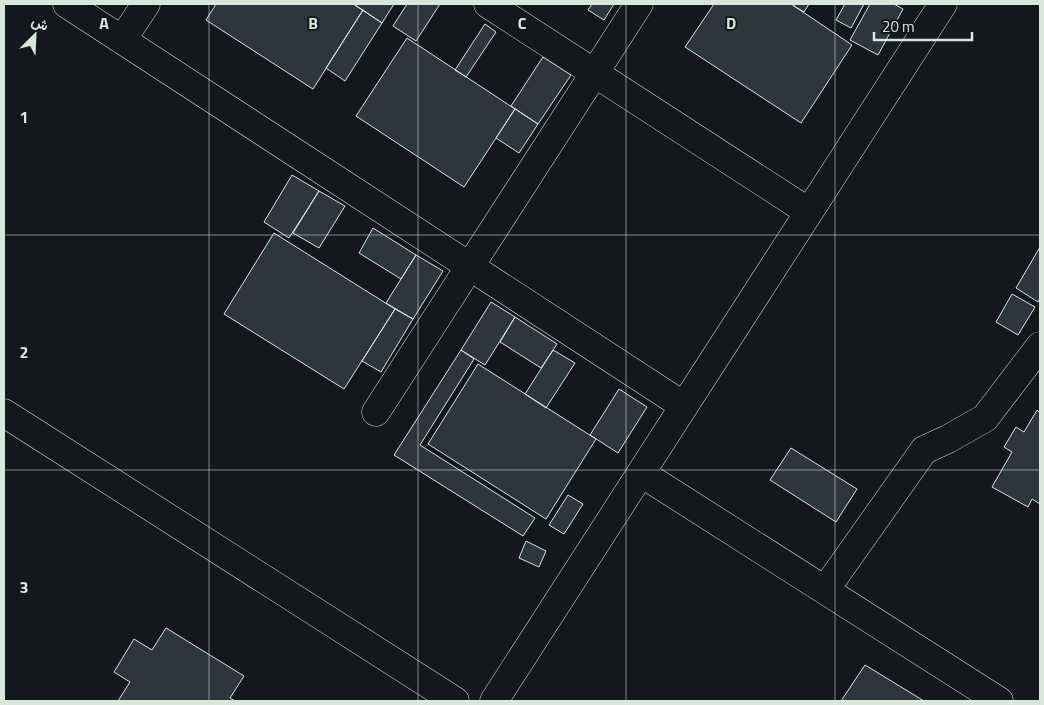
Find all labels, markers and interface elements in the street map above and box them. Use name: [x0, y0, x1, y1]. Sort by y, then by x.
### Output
north arrow: [10, 10, 60, 60]
text: ش: [29, 10, 53, 36]
scale bar: [874, 10, 972, 42]
text: A: [99, 11, 109, 35]
text: B: [308, 11, 318, 35]
text: C: [518, 11, 527, 35]
text: D: [726, 11, 736, 35]
text: 20 m: [882, 15, 915, 38]
text: 1: [20, 105, 28, 129]
text: 2: [20, 340, 28, 364]
text: 3: [20, 575, 28, 599]

